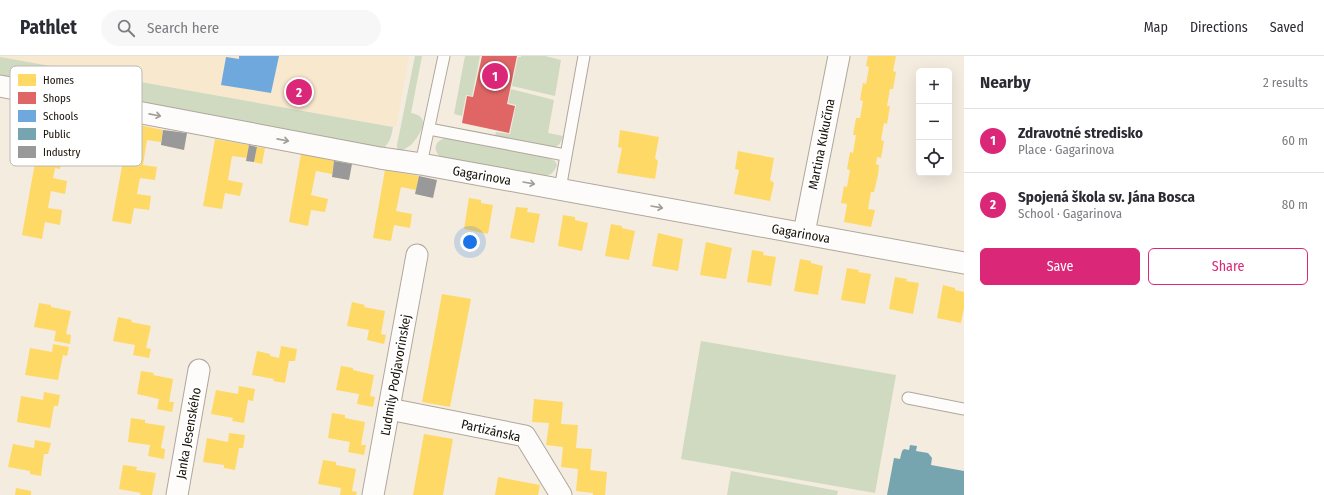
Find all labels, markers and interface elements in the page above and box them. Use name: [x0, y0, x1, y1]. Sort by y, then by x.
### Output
search box: [101, 10, 381, 46]
text: Pathlet: [20, 16, 77, 39]
icon: search: [115, 17, 137, 39]
text: Search here: [147, 19, 219, 37]
text: Map: [1144, 19, 1168, 36]
text: Directions: [1190, 19, 1248, 36]
text: Saved: [1270, 19, 1304, 36]
pin: 1: [482, 61, 508, 91]
legend: [10, 66, 142, 166]
map controls: [916, 68, 952, 176]
button: +: [916, 68, 952, 104]
text: Nearby: [980, 72, 1031, 93]
text: Homes: [43, 74, 74, 87]
text: 2 results: [1263, 75, 1308, 90]
pin: 2: [286, 77, 312, 107]
text: Shops: [43, 92, 71, 105]
street label: Martina Kukučína: [805, 97, 838, 191]
button: −: [916, 104, 952, 140]
text: Schools: [43, 110, 78, 123]
one-way arrow: [148, 112, 161, 120]
text: Zdravotné stredisko: [1018, 124, 1143, 142]
text: Public: [43, 128, 71, 141]
text: 1: [990, 133, 996, 148]
text: 60 m: [1282, 133, 1308, 148]
one-way arrow: [276, 136, 289, 144]
button: locate: [916, 140, 952, 176]
text: Place · Gagarinova: [1018, 142, 1114, 157]
text: Industry: [43, 146, 80, 159]
street label: Gagarinova: [451, 163, 512, 188]
one-way arrow: [522, 180, 535, 188]
text: Spojená škola sv. Jána Bosca: [1018, 188, 1195, 206]
text: 2: [990, 197, 996, 212]
text: 80 m: [1282, 197, 1308, 212]
one-way arrow: [650, 203, 663, 211]
text: School · Gagarinova: [1018, 206, 1122, 221]
street label: Gagarinova: [770, 221, 831, 246]
your location: [460, 232, 480, 252]
button: Save: [980, 248, 1140, 285]
button: Share: [1148, 248, 1308, 285]
street label: Ľudmily Podjavorinskej: [377, 313, 414, 437]
street label: Janka Jesenského: [173, 386, 204, 480]
street label: Partizánska: [460, 416, 522, 445]

